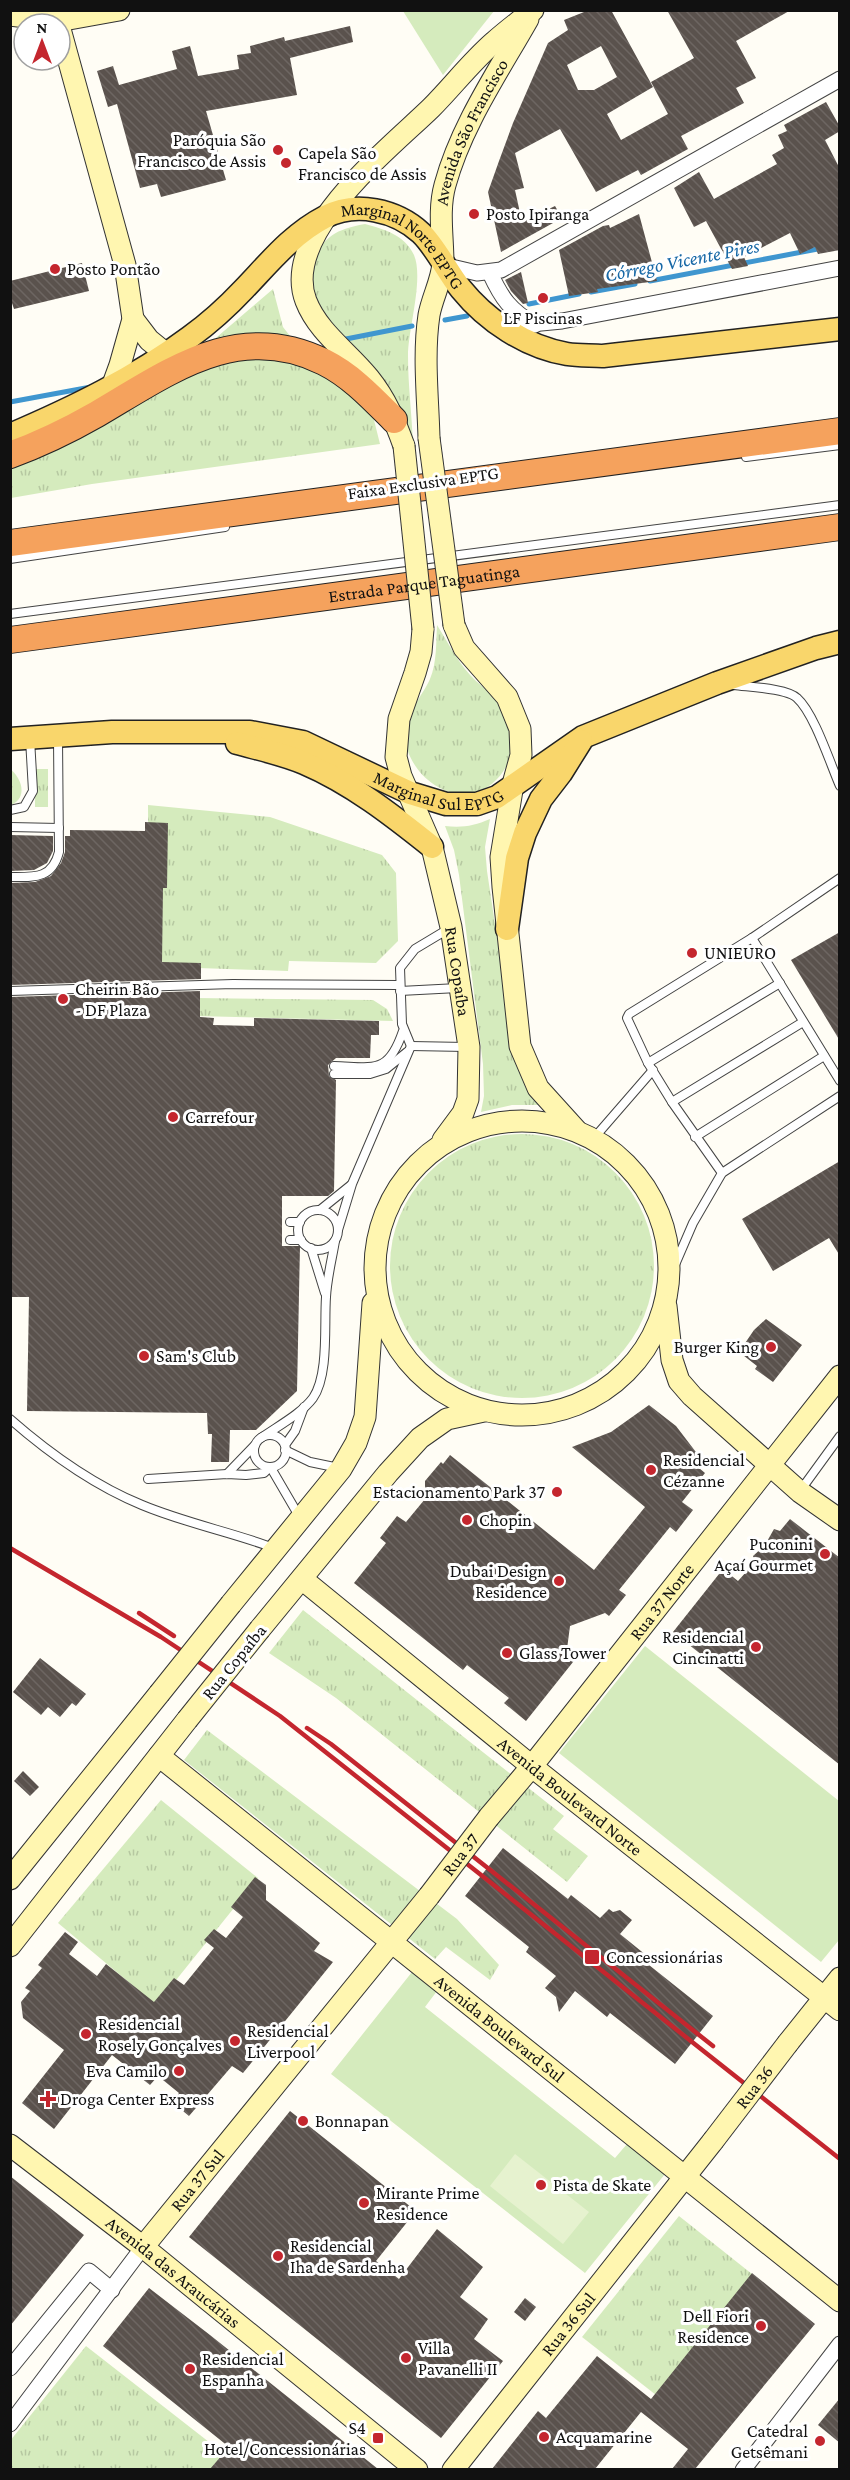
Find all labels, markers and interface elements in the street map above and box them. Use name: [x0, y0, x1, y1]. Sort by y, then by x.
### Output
north arrow: [12, 12, 72, 72]
text: N: [37, 19, 48, 36]
street label: Avenida São Francisco: [432, 55, 512, 207]
place label: Paróquia São Francisco de Assis: [137, 130, 266, 171]
marker: Paróquia São Francisco de Assis: [271, 143, 285, 157]
place label: Capela São Francisco de Assis: [298, 143, 427, 184]
marker: Capela São Francisco de Assis: [279, 156, 293, 170]
street label: Marginal Norte EPTG: [339, 199, 468, 293]
place label: Posto Ipiranga: [486, 204, 589, 224]
marker: Posto Ipiranga: [467, 207, 481, 221]
water label: Córrego Vicente Pires: [603, 234, 762, 287]
place label: Posto Pontão: [67, 259, 160, 279]
marker: Posto Pontão: [48, 262, 62, 276]
marker: LF Piscinas: [536, 291, 550, 305]
place label: LF Piscinas: [503, 308, 583, 328]
street label: Faixa Exclusiva EPTG: [346, 462, 500, 504]
street label: Estrada Parque Taguatinga: [327, 561, 521, 607]
street label: Marginal Sul EPTG: [370, 767, 508, 814]
street label: Rua Copaíba: [441, 925, 474, 1018]
place label: UNIEURO: [704, 943, 776, 963]
marker: UNIEURO: [685, 946, 699, 960]
place label: Cheirin Bão - DF Plaza: [75, 979, 159, 1020]
marker: Cheirin Bão - DF Plaza: [56, 992, 70, 1006]
place label: Carrefour: [185, 1107, 255, 1127]
marker: Carrefour: [166, 1110, 180, 1124]
place label: Burger King: [674, 1337, 759, 1357]
marker: Burger King: [764, 1340, 778, 1354]
place label: Sam's Club: [156, 1346, 236, 1366]
marker: Sam's Club: [137, 1349, 151, 1363]
place label: Residencial Cézanne: [663, 1450, 745, 1491]
marker: Residencial Cézanne: [644, 1463, 658, 1477]
place label: Estacionamento Park 37: [373, 1482, 545, 1502]
marker: Estacionamento Park 37: [550, 1485, 564, 1499]
place label: Chopin: [479, 1510, 532, 1530]
marker: Chopin: [460, 1513, 474, 1527]
place label: Puconini Açaí Gourmet: [714, 1534, 814, 1575]
marker: Puconini Açaí Gourmet: [818, 1547, 832, 1561]
street label: Rua 37 Norte: [625, 1559, 698, 1644]
place label: Dubai Design Residence: [450, 1561, 547, 1602]
marker: Dubai Design Residence: [552, 1574, 566, 1588]
street label: Rua Copaíba: [198, 1621, 270, 1703]
place label: Residencial Cincinatti: [662, 1627, 744, 1668]
marker: Residencial Cincinatti: [749, 1640, 763, 1654]
place label: Glass Tower: [519, 1643, 607, 1663]
marker: Glass Tower: [500, 1646, 514, 1660]
street label: Avenida Boulevard Norte: [494, 1733, 646, 1860]
street label: Rua 37: [438, 1830, 483, 1880]
place label: Concessionárias: [606, 1947, 723, 1967]
marker: Concessionárias: [583, 1948, 601, 1966]
street label: Avenida Boulevard Sul: [430, 1970, 569, 2087]
place label: Residencial Rosely Gonçalves: [98, 2014, 222, 2055]
place label: Residencial Liverpool: [247, 2021, 329, 2062]
marker: Residencial Rosely Gonçalves: [79, 2027, 93, 2041]
marker: Residencial Liverpool: [228, 2034, 242, 2048]
place label: Eva Camilo: [86, 2061, 167, 2081]
street label: Rua 36: [732, 2062, 777, 2112]
marker: Eva Camilo: [172, 2064, 186, 2078]
place label: Droga Center Express: [60, 2089, 214, 2109]
marker: Droga Center Express: [41, 2092, 55, 2106]
place label: Bonnapan: [315, 2111, 389, 2131]
marker: Bonnapan: [296, 2114, 310, 2128]
street label: Rua 37 Sul: [166, 2145, 229, 2215]
place label: Pista de Skate: [553, 2175, 651, 2195]
marker: Pista de Skate: [534, 2178, 548, 2192]
place label: Mirante Prime Residence: [376, 2183, 479, 2224]
marker: Mirante Prime Residence: [357, 2196, 371, 2210]
street label: Avenida das Araucárias: [102, 2212, 244, 2332]
place label: Residencial Iha de Sardenha: [290, 2236, 405, 2277]
marker: Residencial Iha de Sardenha: [271, 2249, 285, 2263]
street label: Rua 36 Sul: [537, 2288, 600, 2360]
place label: Dell Fiori Residence: [677, 2306, 749, 2347]
marker: Dell Fiori Residence: [754, 2319, 768, 2333]
place label: Villa Pavanelli II: [418, 2338, 498, 2379]
place label: Residencial Espanha: [202, 2349, 284, 2390]
marker: Villa Pavanelli II: [399, 2351, 413, 2365]
marker: Residencial Espanha: [183, 2362, 197, 2376]
place label: S4 Hotel/Concessionárias: [204, 2418, 366, 2459]
place label: Catedral Getsêmani: [731, 2421, 808, 2462]
place label: Acquamarine: [556, 2427, 652, 2447]
marker: Acquamarine: [537, 2430, 551, 2444]
marker: S4 Hotel/Concessionárias: [371, 2431, 385, 2445]
marker: Catedral Getsêmani: [813, 2434, 827, 2448]

